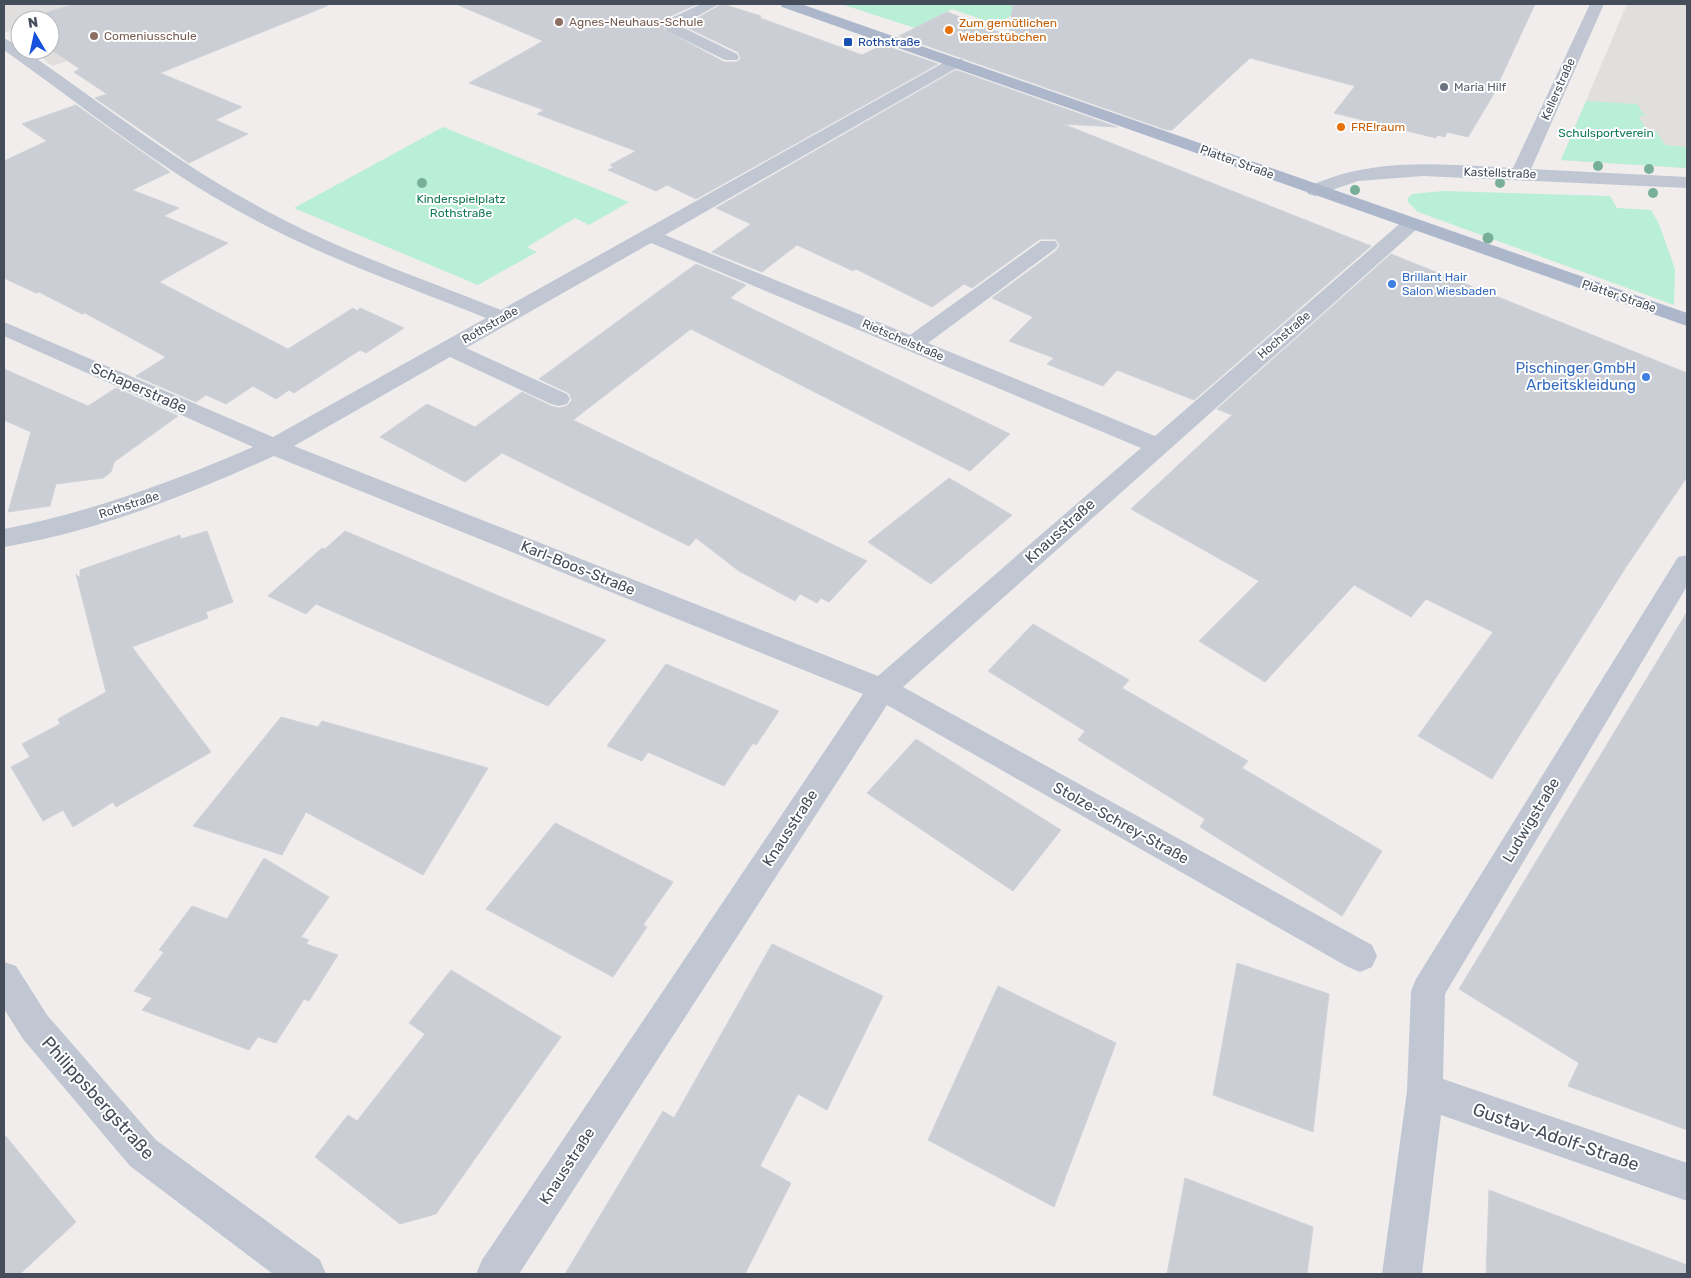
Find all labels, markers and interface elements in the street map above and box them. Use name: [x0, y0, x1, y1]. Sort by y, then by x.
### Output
north arrow: [10, 10, 60, 60]
text: N: [27, 13, 39, 32]
place label: Agnes-Neuhaus-Schule: [569, 15, 703, 29]
marker: Agnes-Neuhaus-Schule: [553, 16, 565, 28]
place label: Zum gemütlichen Weberstübchen: [959, 16, 1057, 44]
marker: Zum gemütlichen Weberstübchen: [943, 24, 955, 36]
place label: Comeniusschule: [104, 29, 197, 43]
marker: Comeniusschule: [88, 30, 100, 42]
place label: Rothstraße: [858, 35, 921, 49]
marker: Rothstraße: [842, 36, 854, 48]
street label: Kellerstraße: [1538, 56, 1578, 122]
place label: Maria Hilf: [1454, 80, 1507, 94]
marker: Maria Hilf: [1438, 81, 1450, 93]
place label: FRE!raum: [1351, 120, 1405, 134]
marker: FRE!raum: [1335, 121, 1347, 133]
park label: Schulsportverein: [1558, 126, 1654, 140]
street label: Platter Straße: [1198, 142, 1276, 182]
street label: Kastellstraße: [1463, 165, 1537, 181]
park label: Kinderspielplatz Rothstraße: [416, 192, 506, 220]
place label: Brillant Hair Salon Wiesbaden: [1402, 270, 1496, 298]
street label: Platter Straße: [1580, 277, 1658, 315]
marker: Brillant Hair Salon Wiesbaden: [1386, 278, 1398, 290]
street label: Rothstraße: [460, 303, 521, 347]
street label: Hochstraße: [1255, 308, 1313, 362]
street label: Rietschelstraße: [860, 316, 946, 364]
street label: Schaperstraße: [88, 359, 190, 417]
place label: Pischinger GmbH Arbeitskleidung: [1515, 359, 1636, 394]
marker: Pischinger GmbH Arbeitskleidung: [1640, 371, 1652, 383]
street label: Rothstraße: [97, 489, 161, 521]
street label: Knausstraße: [1021, 495, 1099, 567]
street label: Karl-Boos-Straße: [518, 537, 638, 599]
street label: Ludwigstraße: [1499, 774, 1563, 866]
street label: Stolze-Schrey-Straße: [1050, 778, 1192, 868]
street label: Knausstraße: [759, 786, 821, 870]
street label: Philippsbergstraße: [37, 1032, 159, 1164]
street label: Gustav-Adolf-Straße: [1470, 1098, 1642, 1176]
street label: Knausstraße: [536, 1124, 598, 1208]

